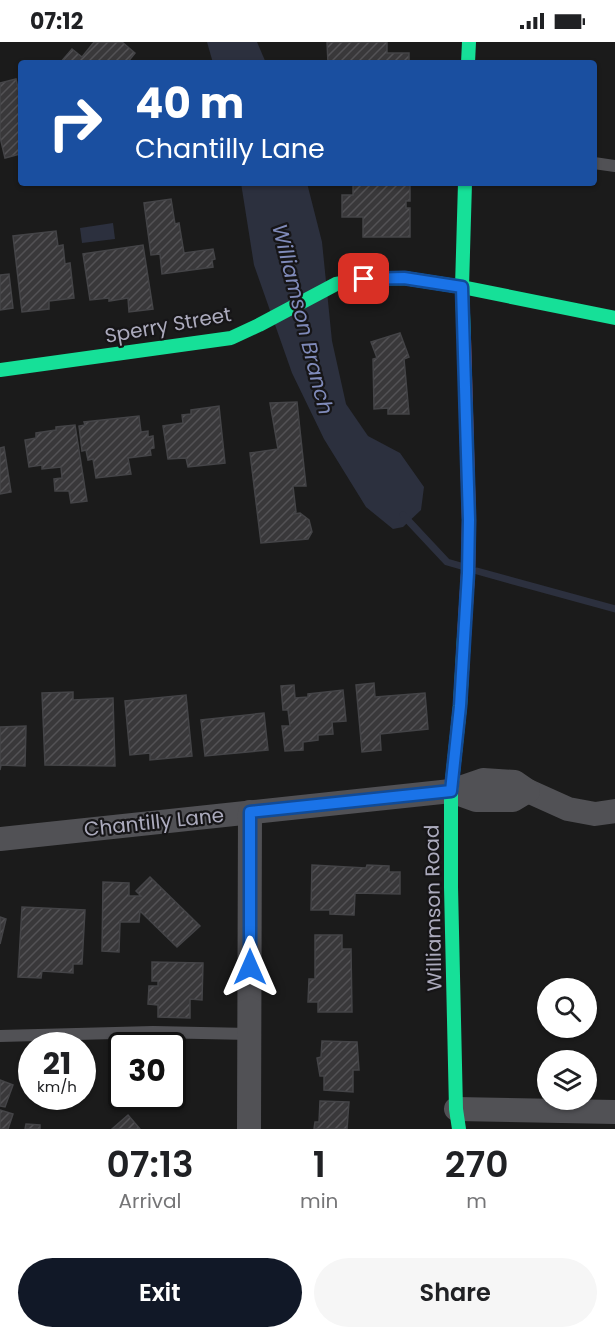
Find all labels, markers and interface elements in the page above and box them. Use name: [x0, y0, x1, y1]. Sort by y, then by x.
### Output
text: 07:12: [30, 6, 83, 37]
text: 40 m: [135, 74, 244, 133]
icon: right: [36, 84, 114, 162]
text: Chantilly Lane: [135, 130, 325, 167]
water label: Williamson Branch: [265, 221, 341, 417]
pin: [338, 253, 389, 304]
icon: arrive: [347, 262, 380, 295]
street label: Sperry Street: [103, 300, 233, 350]
street label: Chantilly Lane: [83, 801, 225, 843]
street label: Williamson Road: [418, 824, 448, 992]
position arrow: [218, 935, 282, 999]
map controls: [537, 978, 597, 1110]
button: search: [537, 978, 597, 1038]
speed limit sign: 30: [108, 1032, 186, 1110]
text: 21: [43, 1042, 71, 1085]
button: layers: [537, 1050, 597, 1110]
text: km/h: [37, 1076, 77, 1097]
text: 07:13: [106, 1139, 194, 1190]
text: 1: [313, 1139, 326, 1190]
text: 270: [445, 1139, 509, 1190]
text: Arrival: [119, 1187, 182, 1215]
text: min: [300, 1187, 338, 1215]
text: m: [466, 1187, 487, 1215]
button: Exit: [18, 1258, 302, 1327]
button: Share: [314, 1258, 597, 1327]

